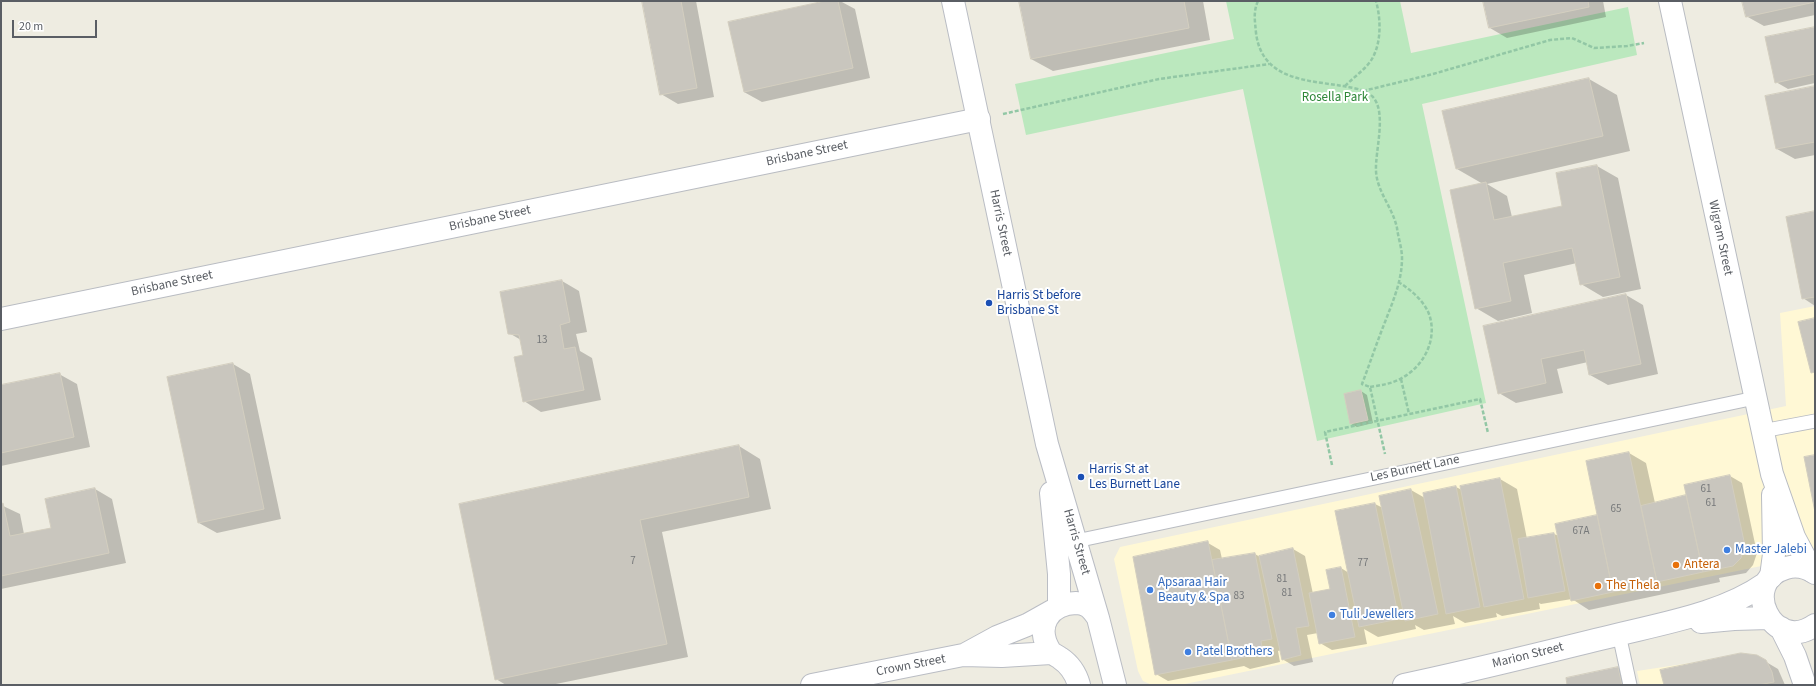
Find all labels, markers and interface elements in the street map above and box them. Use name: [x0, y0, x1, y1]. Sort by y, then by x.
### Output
scale bar: [14, 12, 99, 38]
text: 20 m: [19, 18, 43, 35]
park label: Rosella Park: [1302, 90, 1368, 106]
street label: Brisbane Street: [765, 138, 849, 170]
street label: Harris Street: [985, 188, 1015, 258]
street label: Wigram Street: [1704, 199, 1736, 277]
street label: Brisbane Street: [448, 203, 532, 235]
street label: Brisbane Street: [130, 268, 214, 300]
place label: Harris St before Brisbane St: [997, 288, 1081, 319]
marker: Harris St before Brisbane St: [984, 298, 994, 308]
house number: 13: [537, 334, 547, 348]
street label: Les Burnett Lane: [1369, 452, 1461, 486]
place label: Harris St at Les Burnett Lane: [1089, 462, 1180, 493]
marker: Harris St at Les Burnett Lane: [1076, 472, 1086, 482]
house number: 61: [1701, 483, 1711, 497]
house number: 61: [1706, 497, 1716, 511]
house number: 65: [1611, 503, 1621, 517]
street label: Harris Street: [1059, 507, 1093, 577]
house number: 67A: [1573, 525, 1589, 539]
place label: Master Jalebi: [1735, 542, 1807, 558]
marker: Master Jalebi: [1722, 545, 1732, 555]
house number: 7: [630, 555, 636, 569]
house number: 77: [1358, 557, 1368, 571]
place label: Antera: [1684, 557, 1720, 573]
marker: Antera: [1671, 560, 1681, 570]
house number: 81: [1277, 573, 1287, 587]
place label: Apsaraa Hair Beauty & Spa: [1158, 575, 1230, 606]
place label: The Thela: [1606, 578, 1659, 594]
marker: The Thela: [1593, 581, 1603, 591]
marker: Apsaraa Hair Beauty & Spa: [1145, 585, 1155, 595]
house number: 81: [1282, 587, 1292, 601]
house number: 83: [1234, 590, 1244, 604]
place label: Tuli Jewellers: [1340, 607, 1414, 623]
marker: Tuli Jewellers: [1327, 610, 1337, 620]
street label: Marion Street: [1491, 640, 1565, 672]
place label: Patel Brothers: [1196, 644, 1272, 660]
marker: Patel Brothers: [1183, 647, 1193, 657]
street label: Crown Street: [875, 652, 947, 680]

